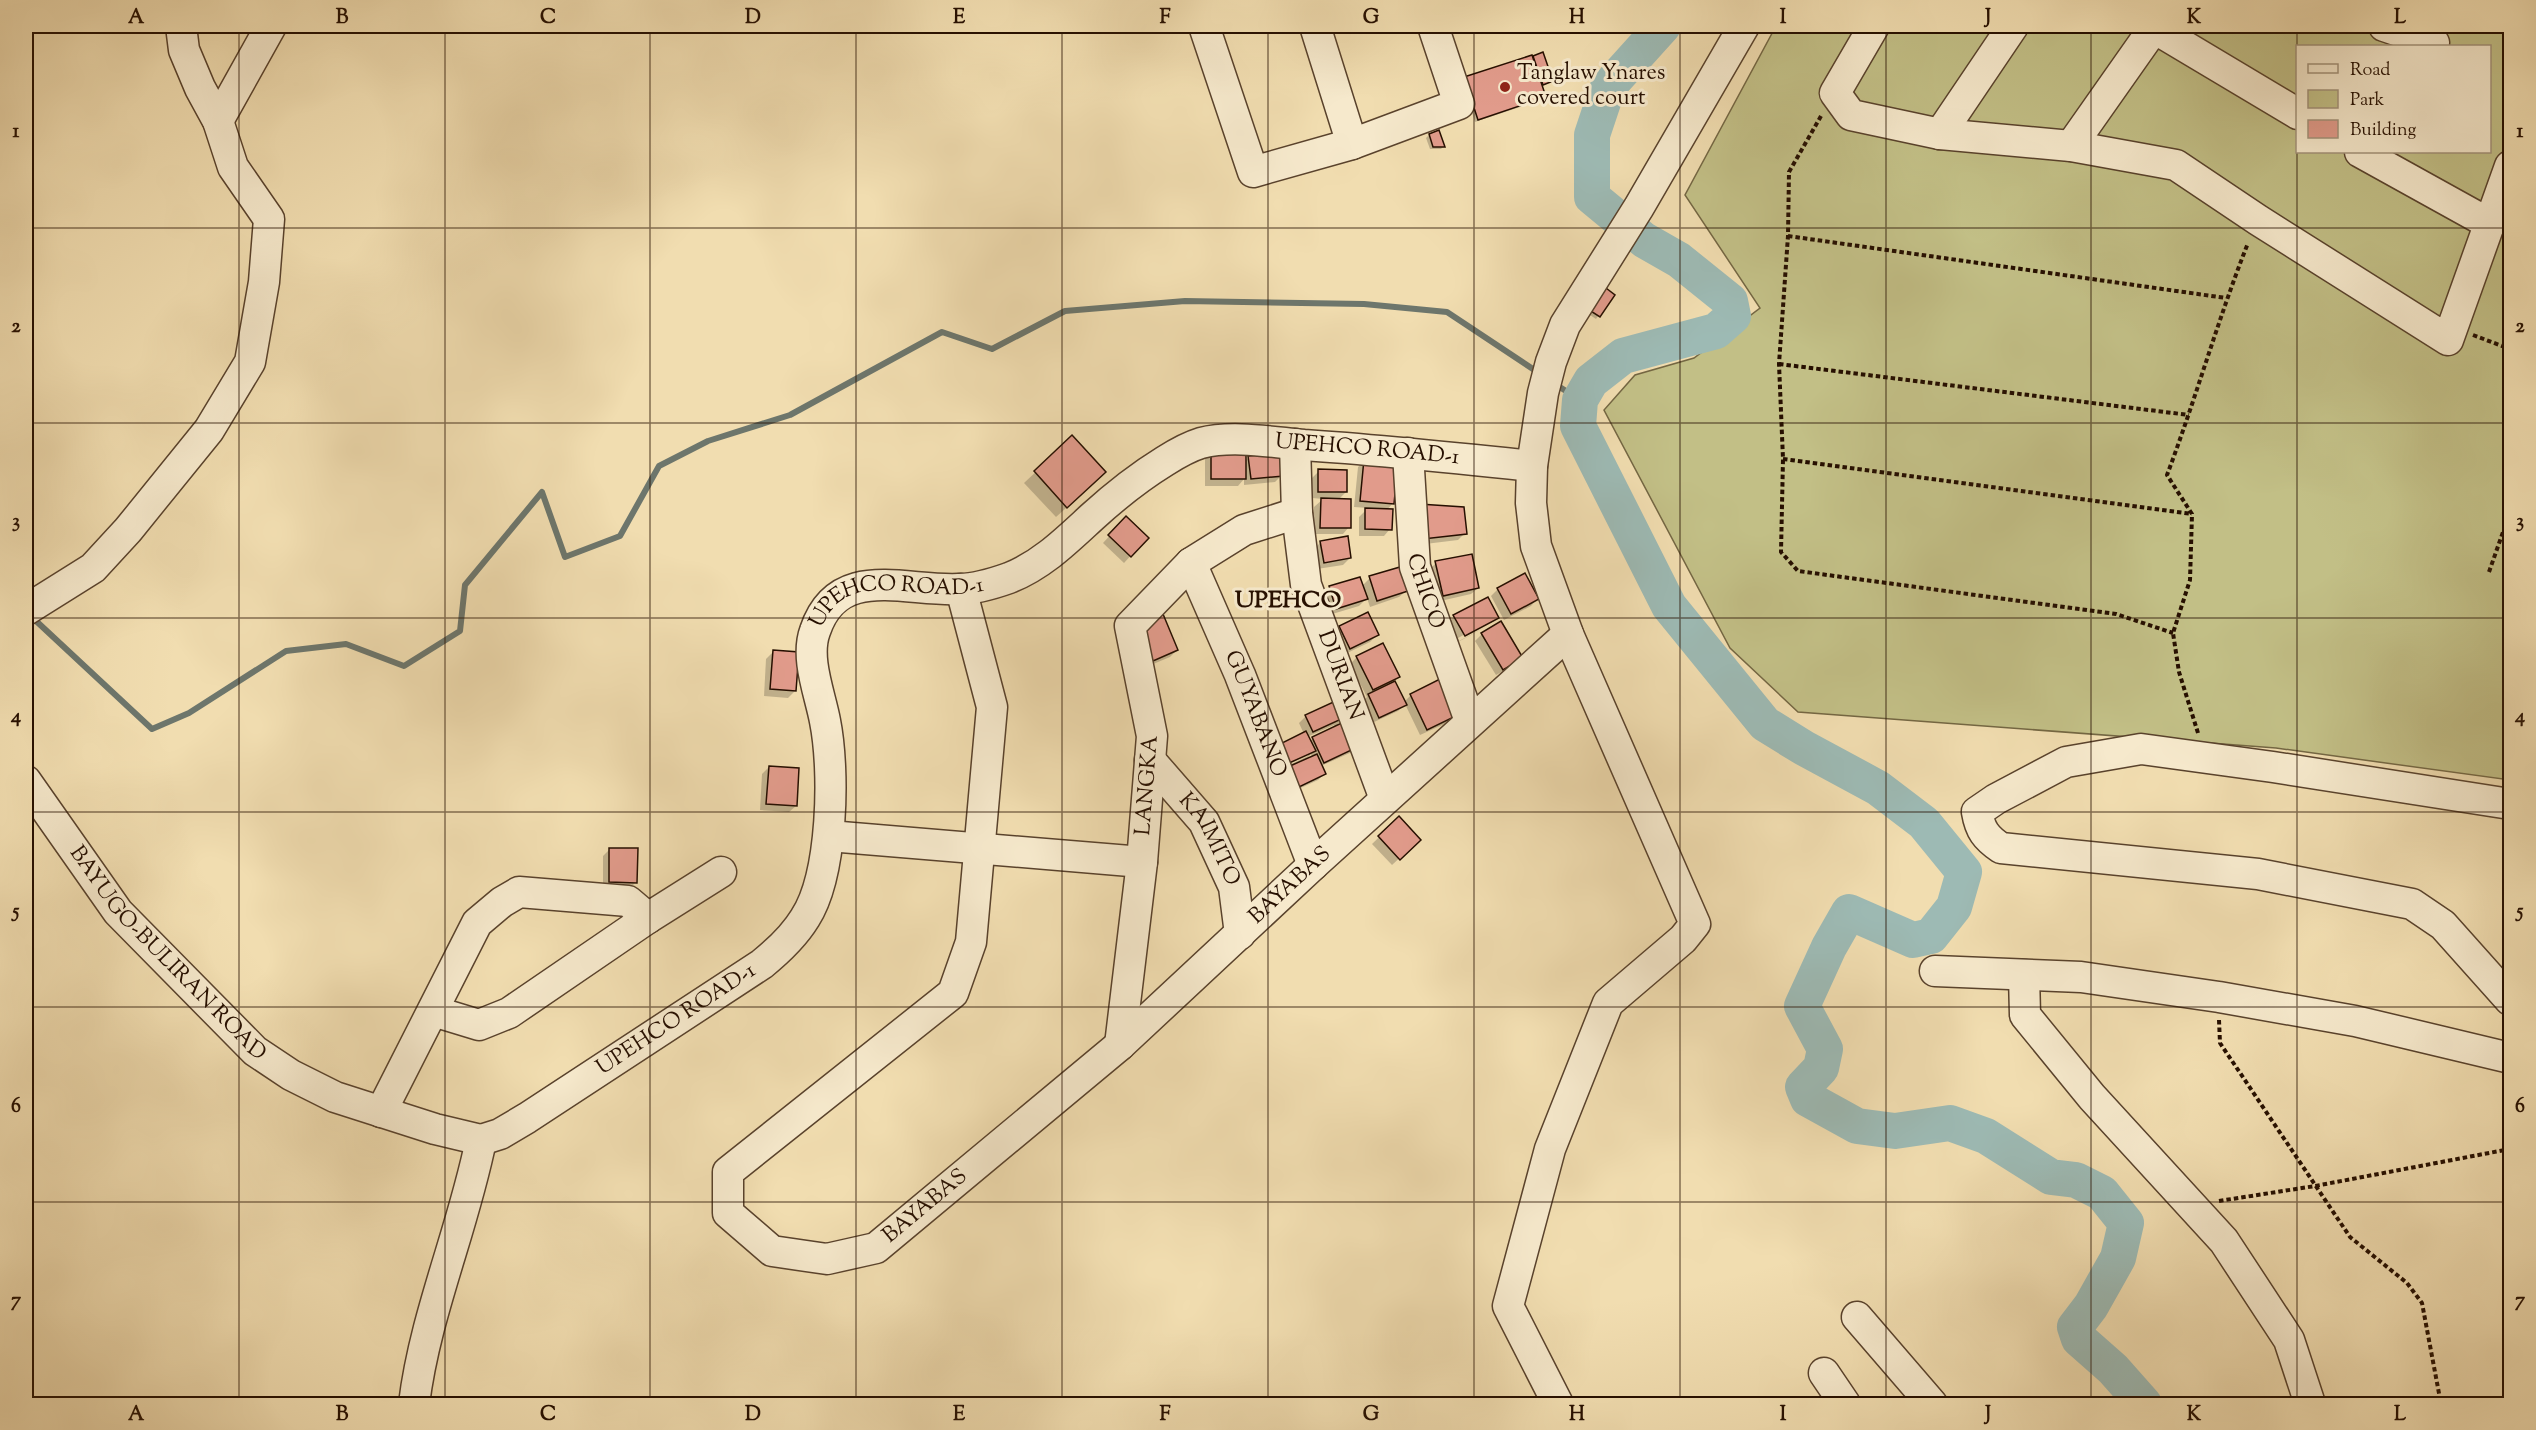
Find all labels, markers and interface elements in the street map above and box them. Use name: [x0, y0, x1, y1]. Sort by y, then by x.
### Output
text: A: [128, 4, 145, 33]
text: B: [336, 4, 349, 33]
text: C: [540, 4, 556, 33]
text: D: [745, 4, 761, 33]
text: E: [953, 4, 966, 33]
text: F: [1159, 4, 1171, 33]
text: G: [1363, 4, 1380, 33]
text: H: [1569, 4, 1585, 33]
text: I: [1780, 4, 1787, 33]
text: J: [1983, 4, 1991, 33]
text: K: [2187, 4, 2202, 33]
text: L: [2394, 4, 2407, 33]
legend: [2296, 45, 2491, 153]
place label: Tanglaw Ynares covered court: [1517, 58, 1665, 115]
text: Road: [2350, 58, 2390, 84]
marker: Tanglaw Ynares covered court: [1498, 80, 1512, 94]
text: Park: [2350, 88, 2385, 114]
text: 1: [13, 118, 20, 147]
text: Building: [2350, 118, 2416, 144]
text: 1: [2517, 118, 2524, 147]
text: 2: [11, 313, 21, 342]
text: 2: [2515, 313, 2525, 342]
street label: UPEHCO ROAD-1: [1273, 426, 1461, 474]
text: 3: [12, 508, 20, 537]
text: 3: [2516, 508, 2524, 537]
street label: CHICO: [1398, 552, 1452, 634]
street label: UPEHCO ROAD-1: [802, 569, 987, 633]
district label: UPEHCO: [1235, 584, 1341, 618]
street label: DURIAN: [1308, 626, 1371, 725]
street label: GUYABANO: [1215, 646, 1294, 782]
text: 4: [10, 703, 21, 732]
text: 4: [2514, 703, 2525, 732]
street label: LANGKA: [1128, 734, 1168, 837]
street label: KAIMITO: [1170, 786, 1248, 891]
street label: BAYUGO-BULIRAN ROAD: [61, 840, 272, 1070]
street label: BAYABAS: [1242, 840, 1339, 933]
text: 5: [11, 898, 20, 927]
text: 5: [2515, 898, 2524, 927]
street label: UPEHCO ROAD-1: [590, 956, 763, 1084]
text: 6: [11, 1093, 21, 1122]
text: 6: [2515, 1093, 2525, 1122]
street label: BAYABAS: [876, 1162, 975, 1252]
text: 7: [11, 1287, 22, 1316]
text: 7: [2515, 1287, 2526, 1316]
text: A: [128, 1401, 145, 1430]
text: B: [336, 1401, 349, 1430]
text: C: [540, 1401, 556, 1430]
text: D: [745, 1401, 761, 1430]
text: E: [953, 1401, 966, 1430]
text: F: [1159, 1401, 1171, 1430]
text: G: [1363, 1401, 1380, 1430]
text: H: [1569, 1401, 1585, 1430]
text: I: [1780, 1401, 1787, 1430]
text: J: [1983, 1401, 1991, 1430]
text: K: [2187, 1401, 2202, 1430]
text: L: [2394, 1401, 2407, 1430]

